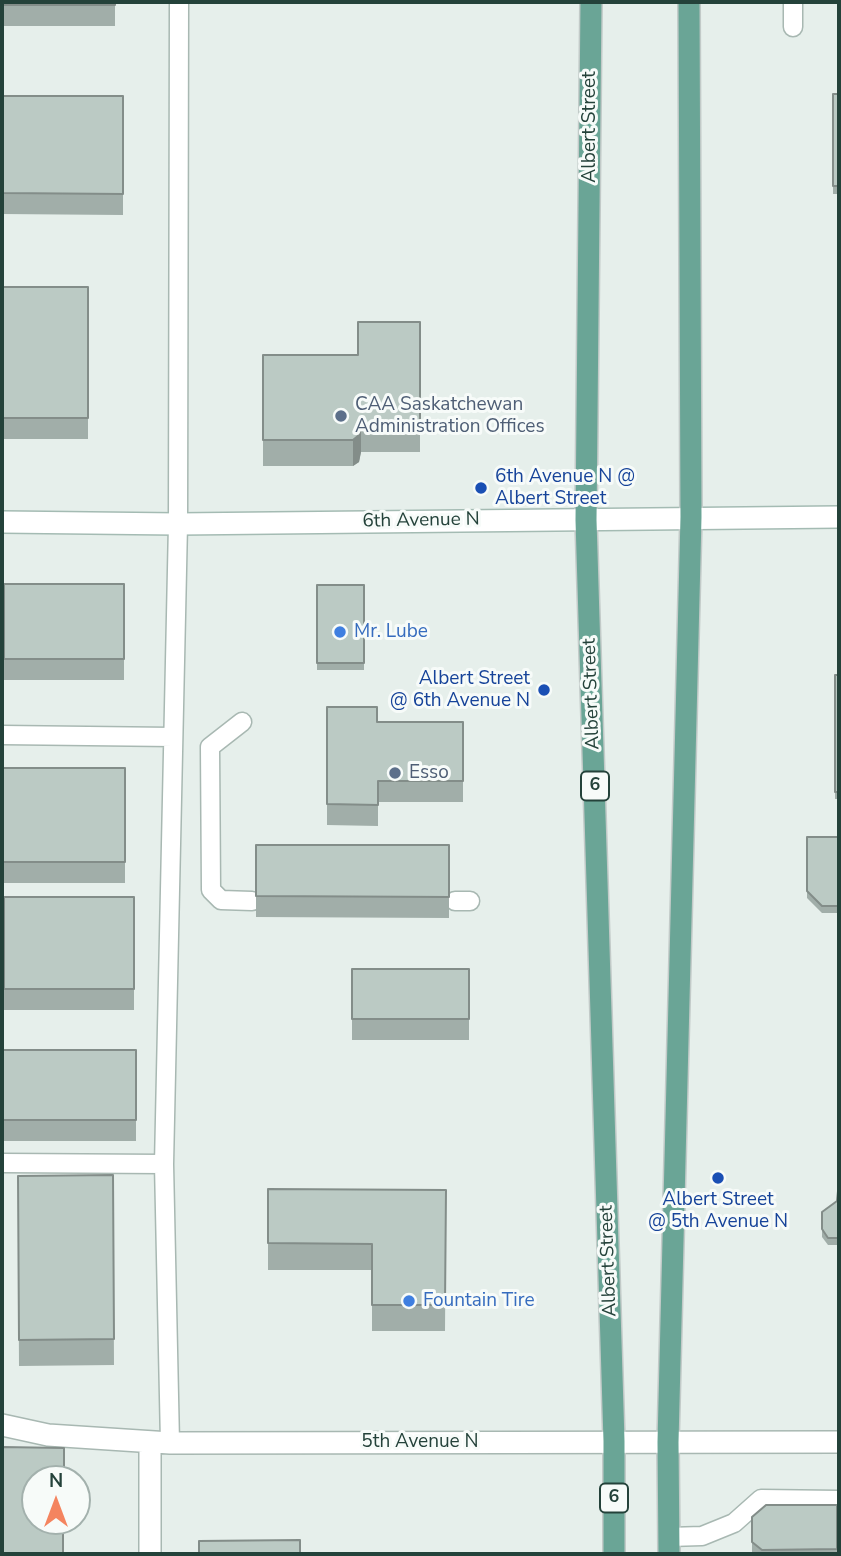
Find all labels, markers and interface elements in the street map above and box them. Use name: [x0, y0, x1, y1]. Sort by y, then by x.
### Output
street label: Albert Street: [579, 71, 601, 183]
place label: CAA Saskatchewan Administration Offices: [355, 394, 545, 438]
marker: CAA Saskatchewan Administration Offices: [333, 408, 349, 424]
place label: 6th Avenue N @ Albert Street: [495, 466, 635, 510]
marker: 6th Avenue N @ Albert Street: [473, 480, 489, 496]
street label: 6th Avenue N: [362, 509, 480, 533]
place label: Mr. Lube: [354, 621, 428, 643]
marker: Mr. Lube: [332, 624, 348, 640]
street label: Albert Street: [579, 638, 605, 750]
place label: Albert Street @ 6th Avenue N: [390, 668, 530, 712]
marker: Albert Street @ 6th Avenue N: [536, 682, 552, 698]
place label: Esso: [409, 762, 449, 784]
marker: Esso: [387, 765, 403, 781]
road number: 6: [581, 772, 609, 800]
marker: Albert Street @ 5th Avenue N: [710, 1170, 726, 1186]
place label: Albert Street @ 5th Avenue N: [648, 1189, 788, 1233]
street label: Albert Street: [596, 1205, 622, 1317]
place label: Fountain Tire: [423, 1290, 535, 1312]
marker: Fountain Tire: [401, 1293, 417, 1309]
street label: 5th Avenue N: [361, 1431, 479, 1453]
north arrow: [21, 1465, 91, 1535]
text: N: [49, 1468, 63, 1494]
road number: 6: [600, 1484, 628, 1512]

